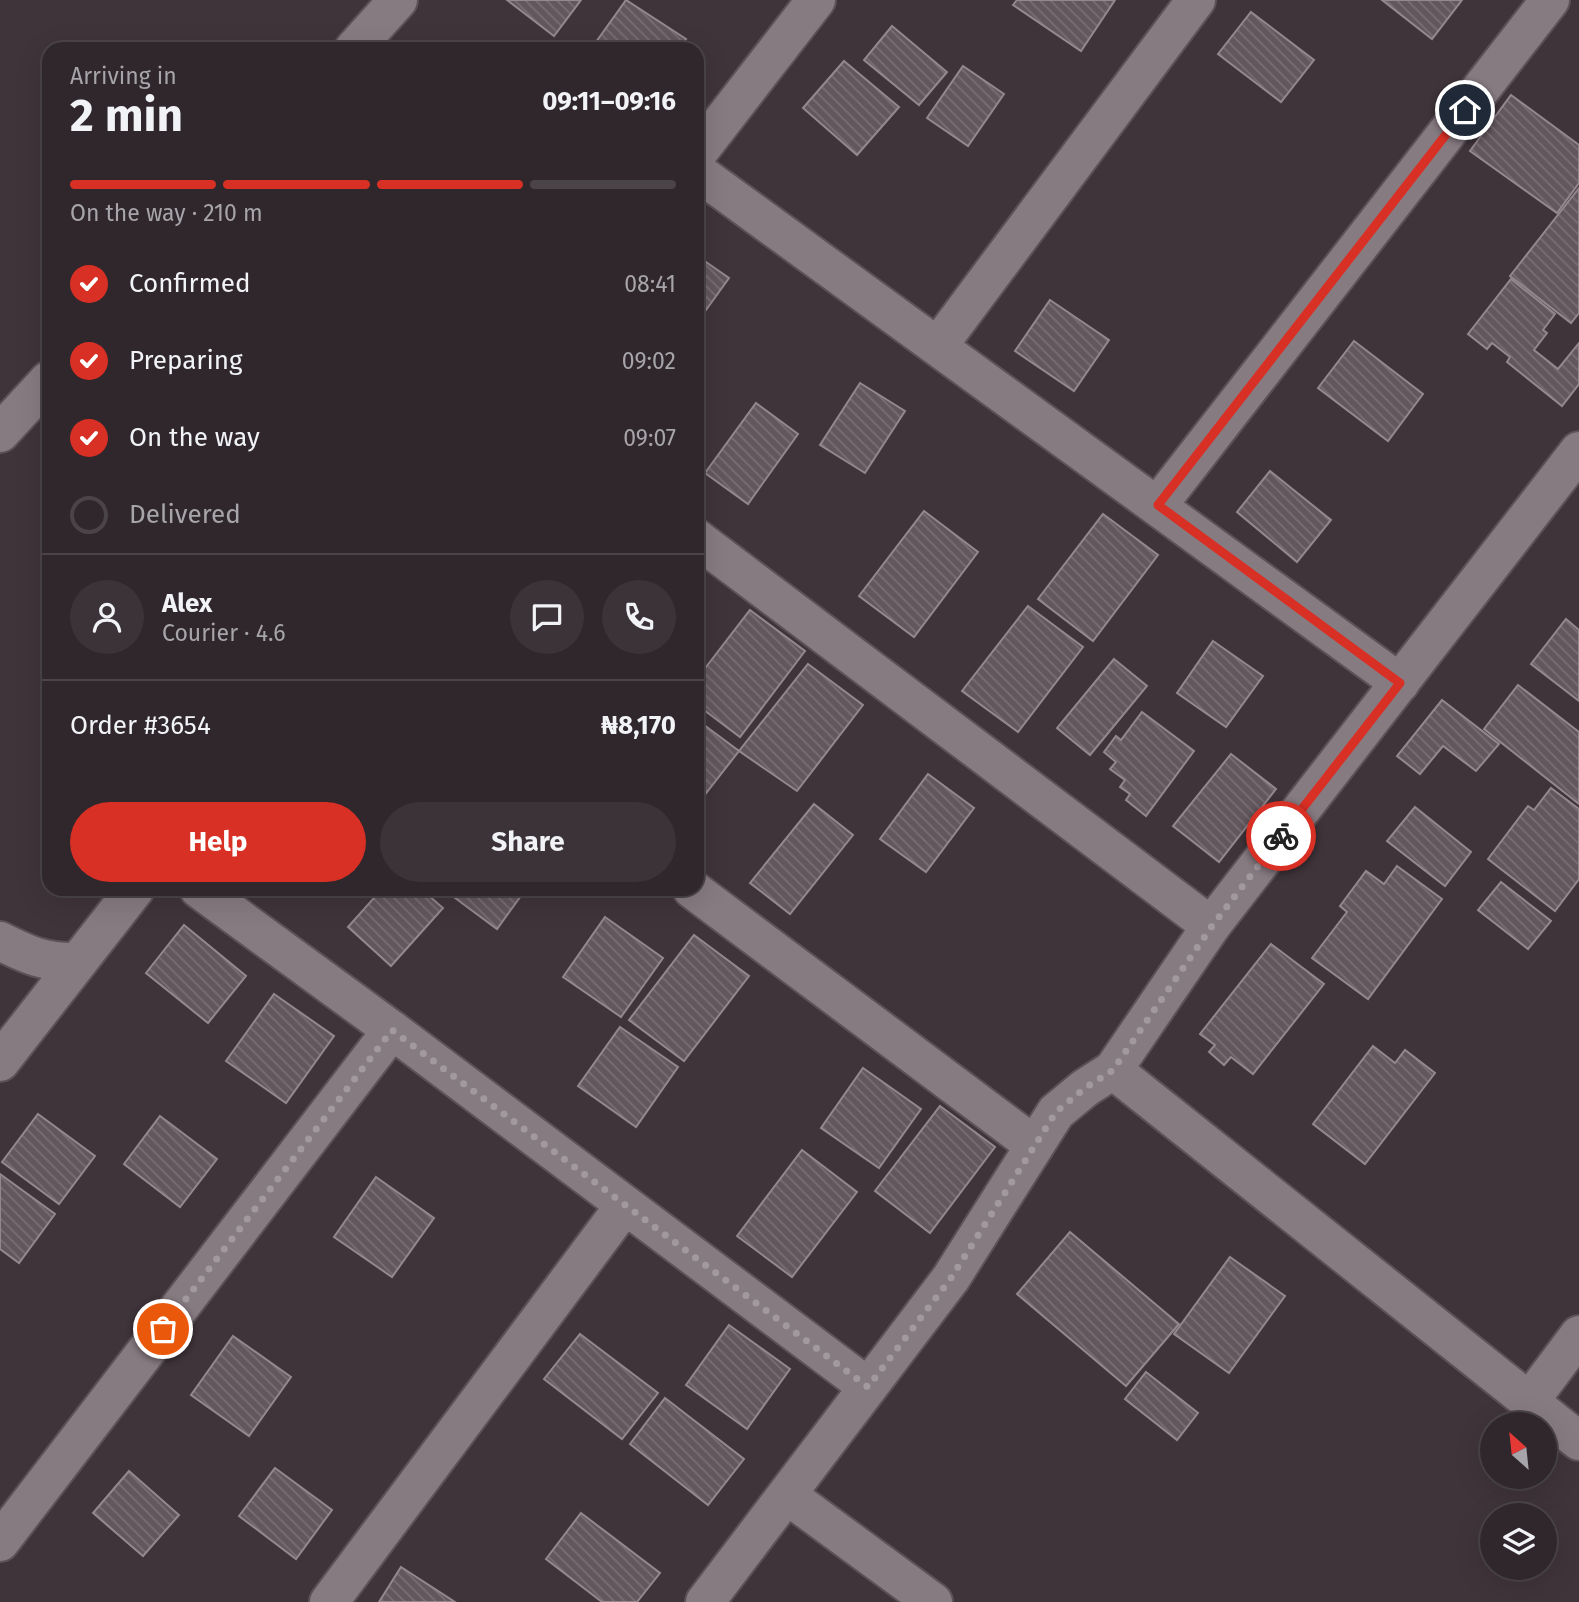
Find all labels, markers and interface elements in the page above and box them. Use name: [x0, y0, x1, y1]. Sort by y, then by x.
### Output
text: Arriving in: [70, 62, 177, 90]
pin: [1435, 80, 1495, 140]
text: 09:11–09:16: [542, 86, 676, 117]
text: 2 min: [70, 88, 183, 143]
icon: home: [1446, 91, 1484, 129]
text: On the way · 210 m: [70, 199, 263, 227]
icon: check: [70, 265, 108, 303]
text: Confirmed: [129, 268, 250, 299]
text: 08:41: [624, 270, 676, 298]
icon: check: [70, 342, 108, 380]
text: Preparing: [129, 345, 242, 376]
text: 09:02: [622, 347, 676, 375]
icon: check: [70, 419, 108, 457]
text: On the way: [129, 422, 260, 453]
text: 09:07: [623, 424, 676, 452]
text: Delivered: [129, 499, 241, 530]
button: person: [70, 580, 144, 654]
button: chat: [510, 580, 584, 654]
button: phone: [602, 580, 676, 654]
text: Alex: [162, 588, 212, 619]
text: Courier · 4.6: [162, 619, 286, 647]
text: Order #3654: [70, 710, 211, 741]
text: ₦8,170: [601, 710, 676, 741]
courier: [1246, 801, 1316, 871]
button: Help: [70, 802, 366, 882]
button: Share: [380, 802, 676, 882]
icon: bike: [1262, 817, 1300, 855]
pin: [133, 1299, 193, 1359]
icon: bag: [144, 1310, 182, 1348]
north arrow: [1480, 1412, 1558, 1489]
map controls: [1480, 1412, 1557, 1580]
button: layers: [1480, 1503, 1557, 1580]

